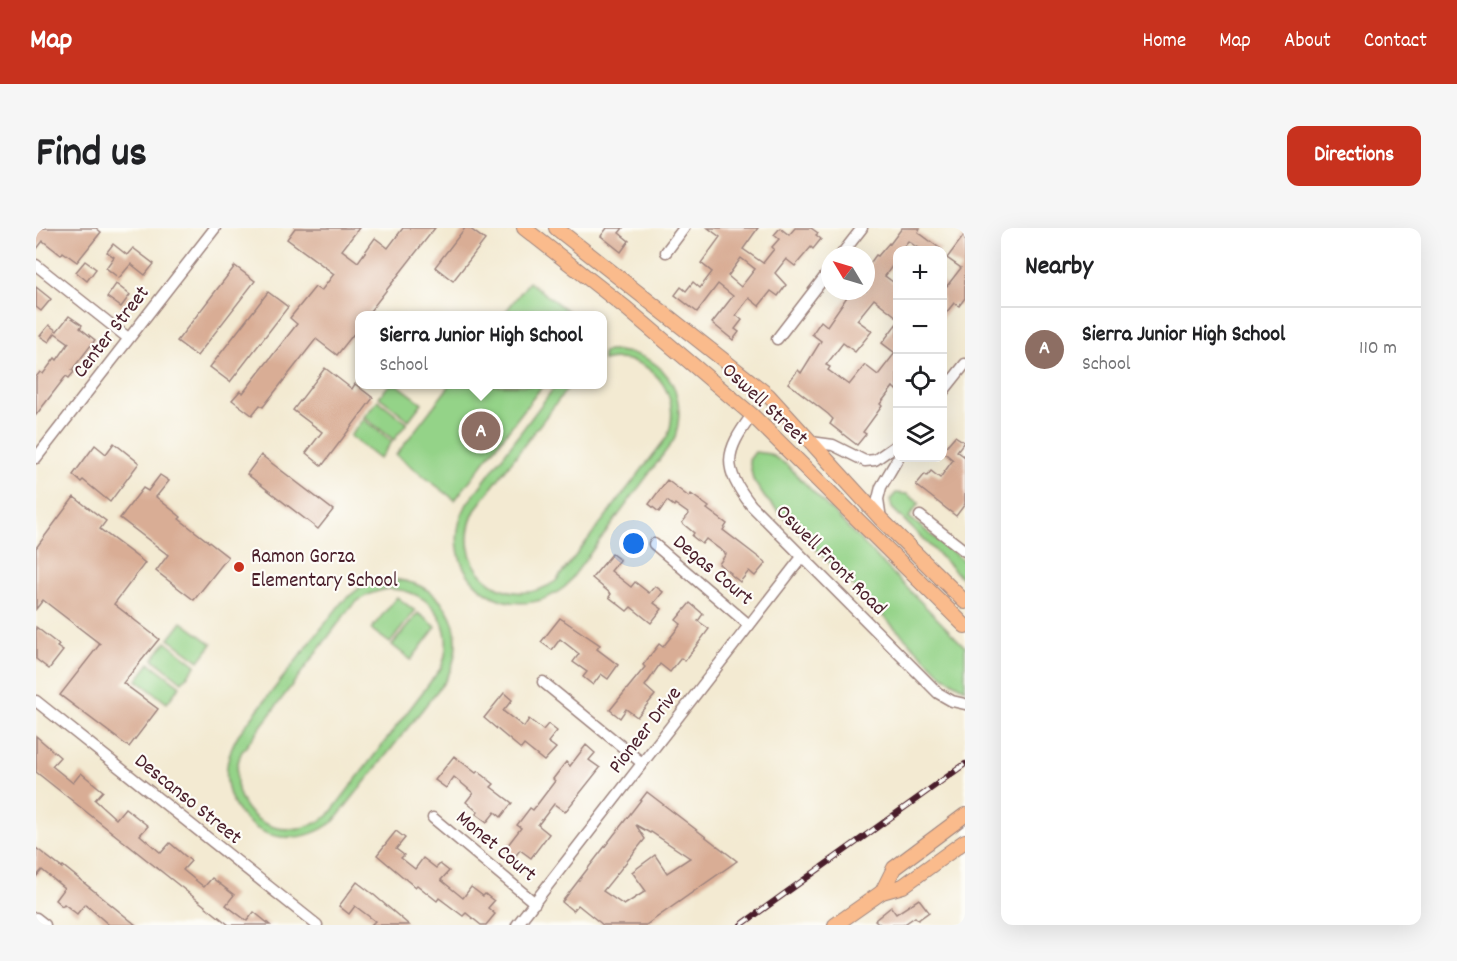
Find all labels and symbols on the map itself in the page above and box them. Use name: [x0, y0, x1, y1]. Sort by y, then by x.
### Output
north arrow: [821, 246, 875, 300]
street label: Center Street: [67, 280, 158, 385]
street label: Oswell Street: [714, 357, 814, 454]
pin: A: [462, 408, 500, 454]
street label: Oswell Front Road: [767, 499, 892, 624]
your location: [619, 529, 648, 558]
street label: Degas Court: [665, 529, 759, 614]
place label: Ramon Gorza Elementary School: [251, 543, 398, 597]
marker: Ramon Gorza Elementary School: [232, 560, 246, 574]
street label: Pioneer Drive: [603, 681, 690, 781]
street label: Descanso Street: [127, 747, 248, 853]
street label: Monet Court: [448, 804, 542, 890]

